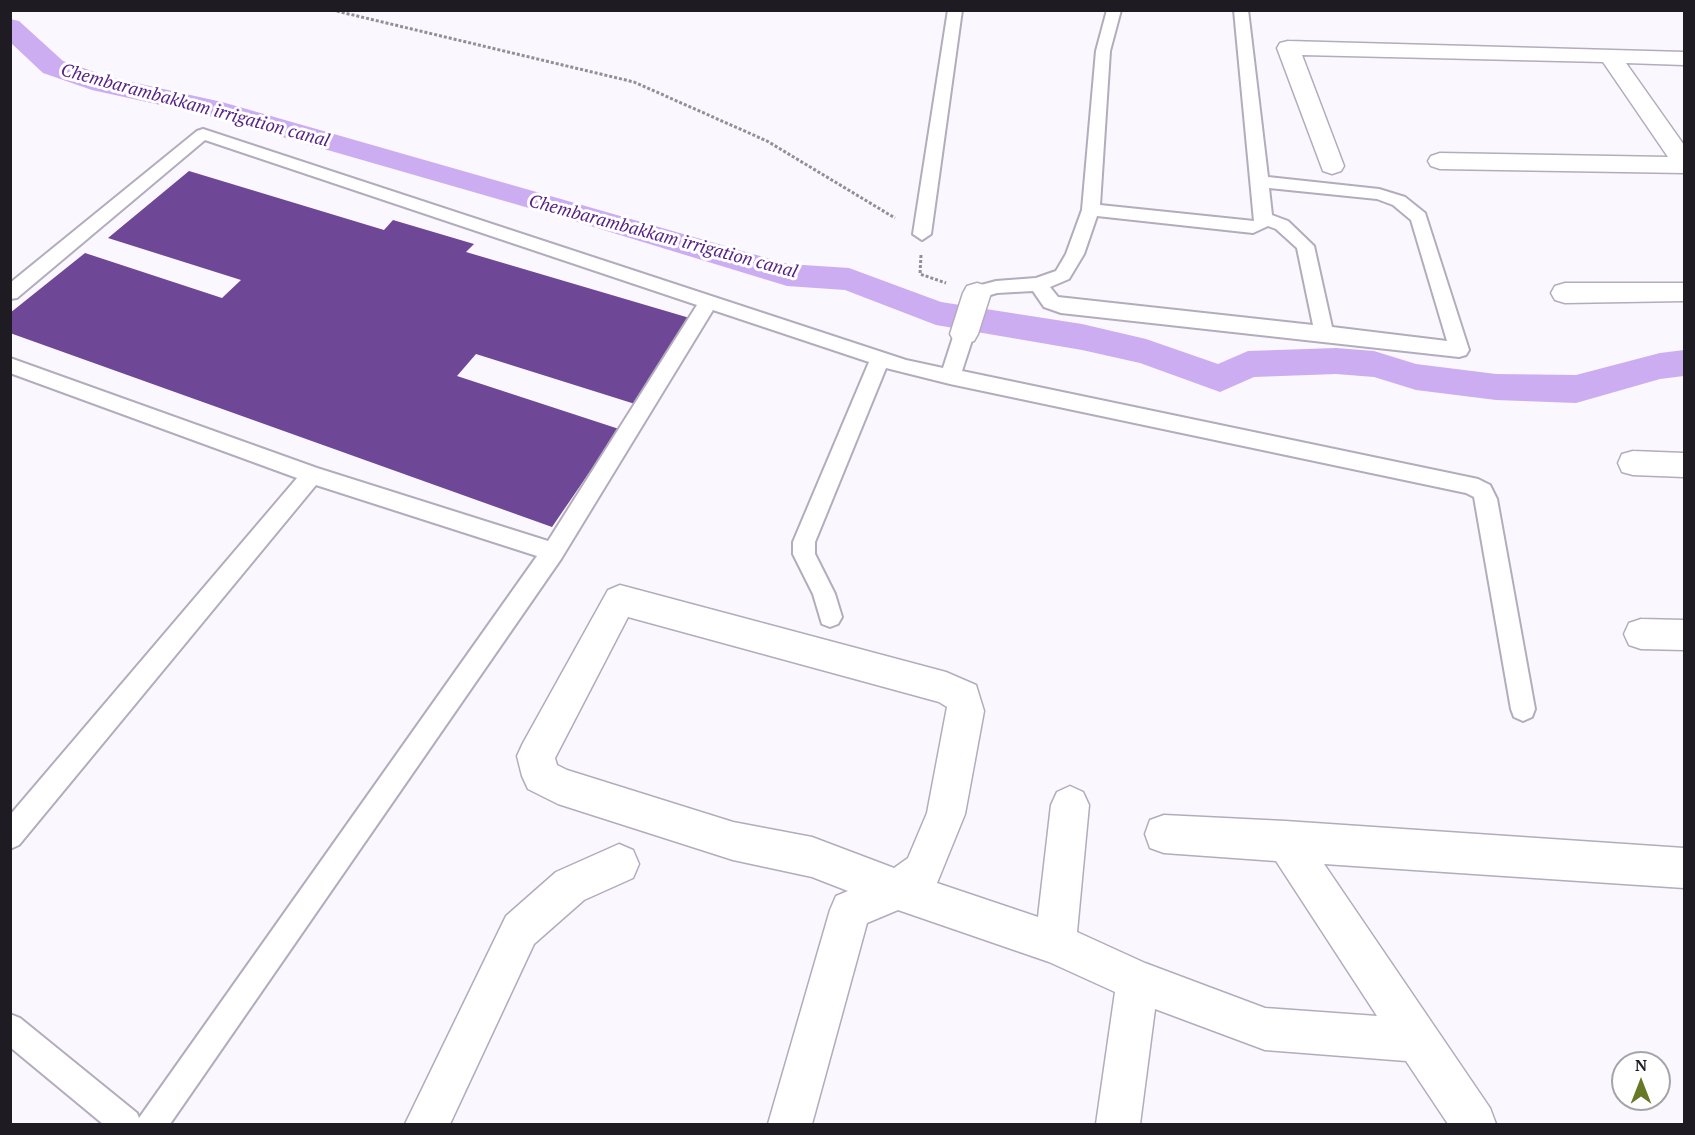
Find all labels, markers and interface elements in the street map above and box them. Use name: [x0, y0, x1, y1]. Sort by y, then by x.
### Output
water label: Chembarambakkam irrigation canal: [58, 60, 332, 152]
water label: Chembarambakkam irrigation canal: [526, 191, 800, 283]
north arrow: [1611, 1051, 1671, 1111]
text: N: [1635, 1054, 1647, 1076]

